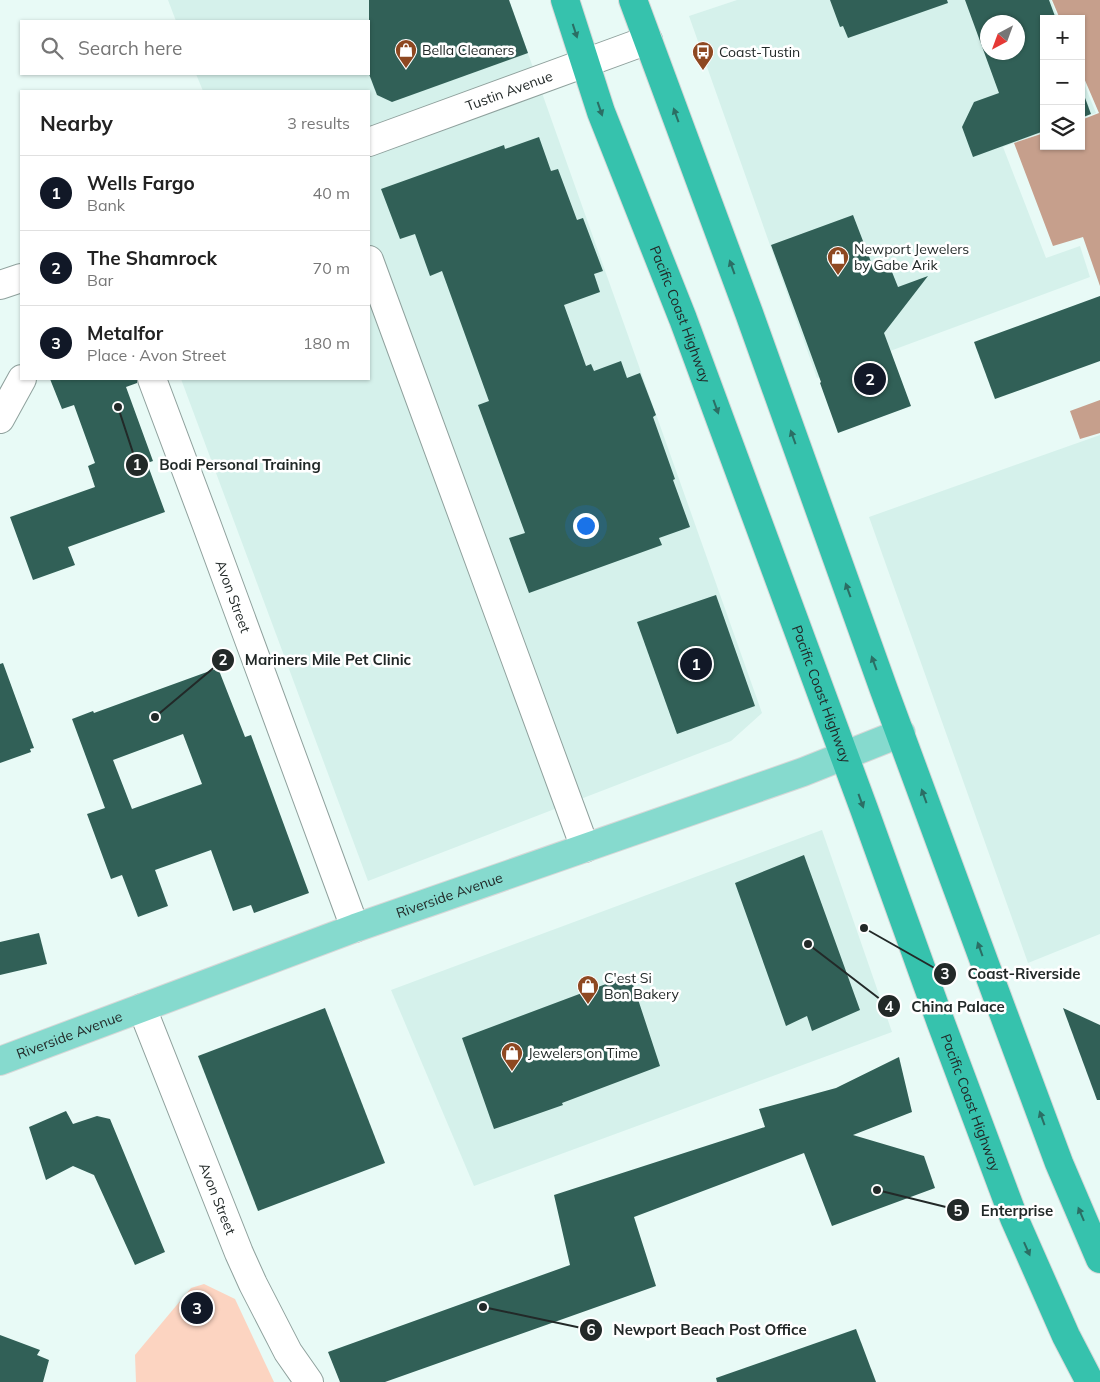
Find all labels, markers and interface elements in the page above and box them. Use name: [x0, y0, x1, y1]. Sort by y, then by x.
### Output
north arrow: [980, 15, 1025, 60]
map controls: [1040, 15, 1085, 150]
button: +: [1040, 15, 1085, 60]
search box: [20, 20, 370, 75]
one-way arrow: [572, 24, 580, 39]
icon: search: [38, 34, 66, 62]
text: Search here: [78, 36, 182, 60]
shop icon: Bella Cleaners: [394, 38, 418, 69]
bus stop icon: Coast-Tustin: [691, 40, 715, 71]
place label: Bella Cleaners: [422, 41, 515, 59]
place label: Coast-Tustin: [719, 43, 800, 61]
button: −: [1040, 60, 1085, 105]
street label: Tustin Avenue: [463, 67, 555, 115]
one-way arrow: [597, 102, 605, 117]
button: layers: [1040, 105, 1085, 150]
one-way arrow: [672, 107, 679, 122]
text: Nearby: [40, 110, 113, 136]
text: 3 results: [287, 113, 350, 133]
text: Wells Fargo: [87, 171, 195, 195]
text: 1: [51, 183, 61, 203]
text: 40 m: [313, 183, 350, 203]
text: Bank: [87, 195, 125, 215]
place label: Newport Jewelers by Gabe Arik: [854, 240, 969, 274]
street label: Pacific Coast Highway: [646, 243, 715, 386]
shop icon: Newport Jewelers by Gabe Arik: [826, 245, 850, 276]
text: The Shamrock: [87, 246, 217, 270]
text: 2: [51, 258, 61, 278]
text: 70 m: [313, 258, 350, 278]
one-way arrow: [728, 259, 736, 274]
text: Bar: [87, 270, 113, 290]
text: Metalfor: [87, 321, 163, 345]
text: 3: [51, 333, 61, 353]
text: 180 m: [303, 333, 350, 353]
text: Place · Avon Street: [87, 345, 226, 365]
pin: 2: [854, 360, 886, 398]
one-way arrow: [713, 400, 720, 415]
one-way arrow: [789, 429, 797, 444]
callout: Bodi Personal Training: [124, 450, 331, 480]
text: 1: [132, 455, 142, 474]
text: Bodi Personal Training: [159, 455, 321, 474]
your location: [573, 513, 599, 539]
street label: Avon Street: [211, 558, 255, 635]
one-way arrow: [844, 582, 852, 597]
street label: Pacific Coast Highway: [788, 623, 855, 766]
callout: Mariners Mile Pet Clinic: [210, 645, 421, 675]
pin: 1: [680, 645, 712, 683]
text: 2: [218, 650, 228, 669]
text: Mariners Mile Pet Clinic: [245, 650, 412, 669]
one-way arrow: [870, 655, 878, 670]
one-way arrow: [920, 789, 927, 804]
one-way arrow: [857, 794, 865, 809]
street label: Riverside Avenue: [394, 868, 505, 922]
one-way arrow: [976, 941, 984, 956]
callout: Coast-Riverside: [932, 959, 1090, 989]
text: 3: [940, 964, 950, 983]
text: Coast-Riverside: [968, 964, 1081, 983]
place label: C'est Si Bon Bakery: [604, 969, 679, 1003]
shop icon: C'est Si Bon Bakery: [576, 974, 600, 1005]
callout: China Palace: [877, 991, 1015, 1021]
text: 4: [884, 997, 894, 1016]
text: China Palace: [911, 997, 1005, 1016]
street label: Riverside Avenue: [14, 1007, 125, 1063]
street label: Pacific Coast Highway: [937, 1031, 1005, 1174]
shop icon: Jewelers on Time: [500, 1041, 524, 1072]
place label: Jewelers on Time: [528, 1044, 638, 1062]
one-way arrow: [1038, 1110, 1046, 1125]
street label: Avon Street: [195, 1160, 240, 1237]
callout: Enterprise: [945, 1195, 1063, 1225]
text: 5: [953, 1201, 963, 1220]
text: Enterprise: [981, 1201, 1053, 1220]
one-way arrow: [1076, 1207, 1084, 1221]
one-way arrow: [1024, 1242, 1032, 1256]
pin: 3: [181, 1289, 213, 1327]
callout: Newport Beach Post Office: [578, 1315, 817, 1345]
text: 6: [586, 1320, 596, 1339]
text: Newport Beach Post Office: [613, 1320, 807, 1339]

